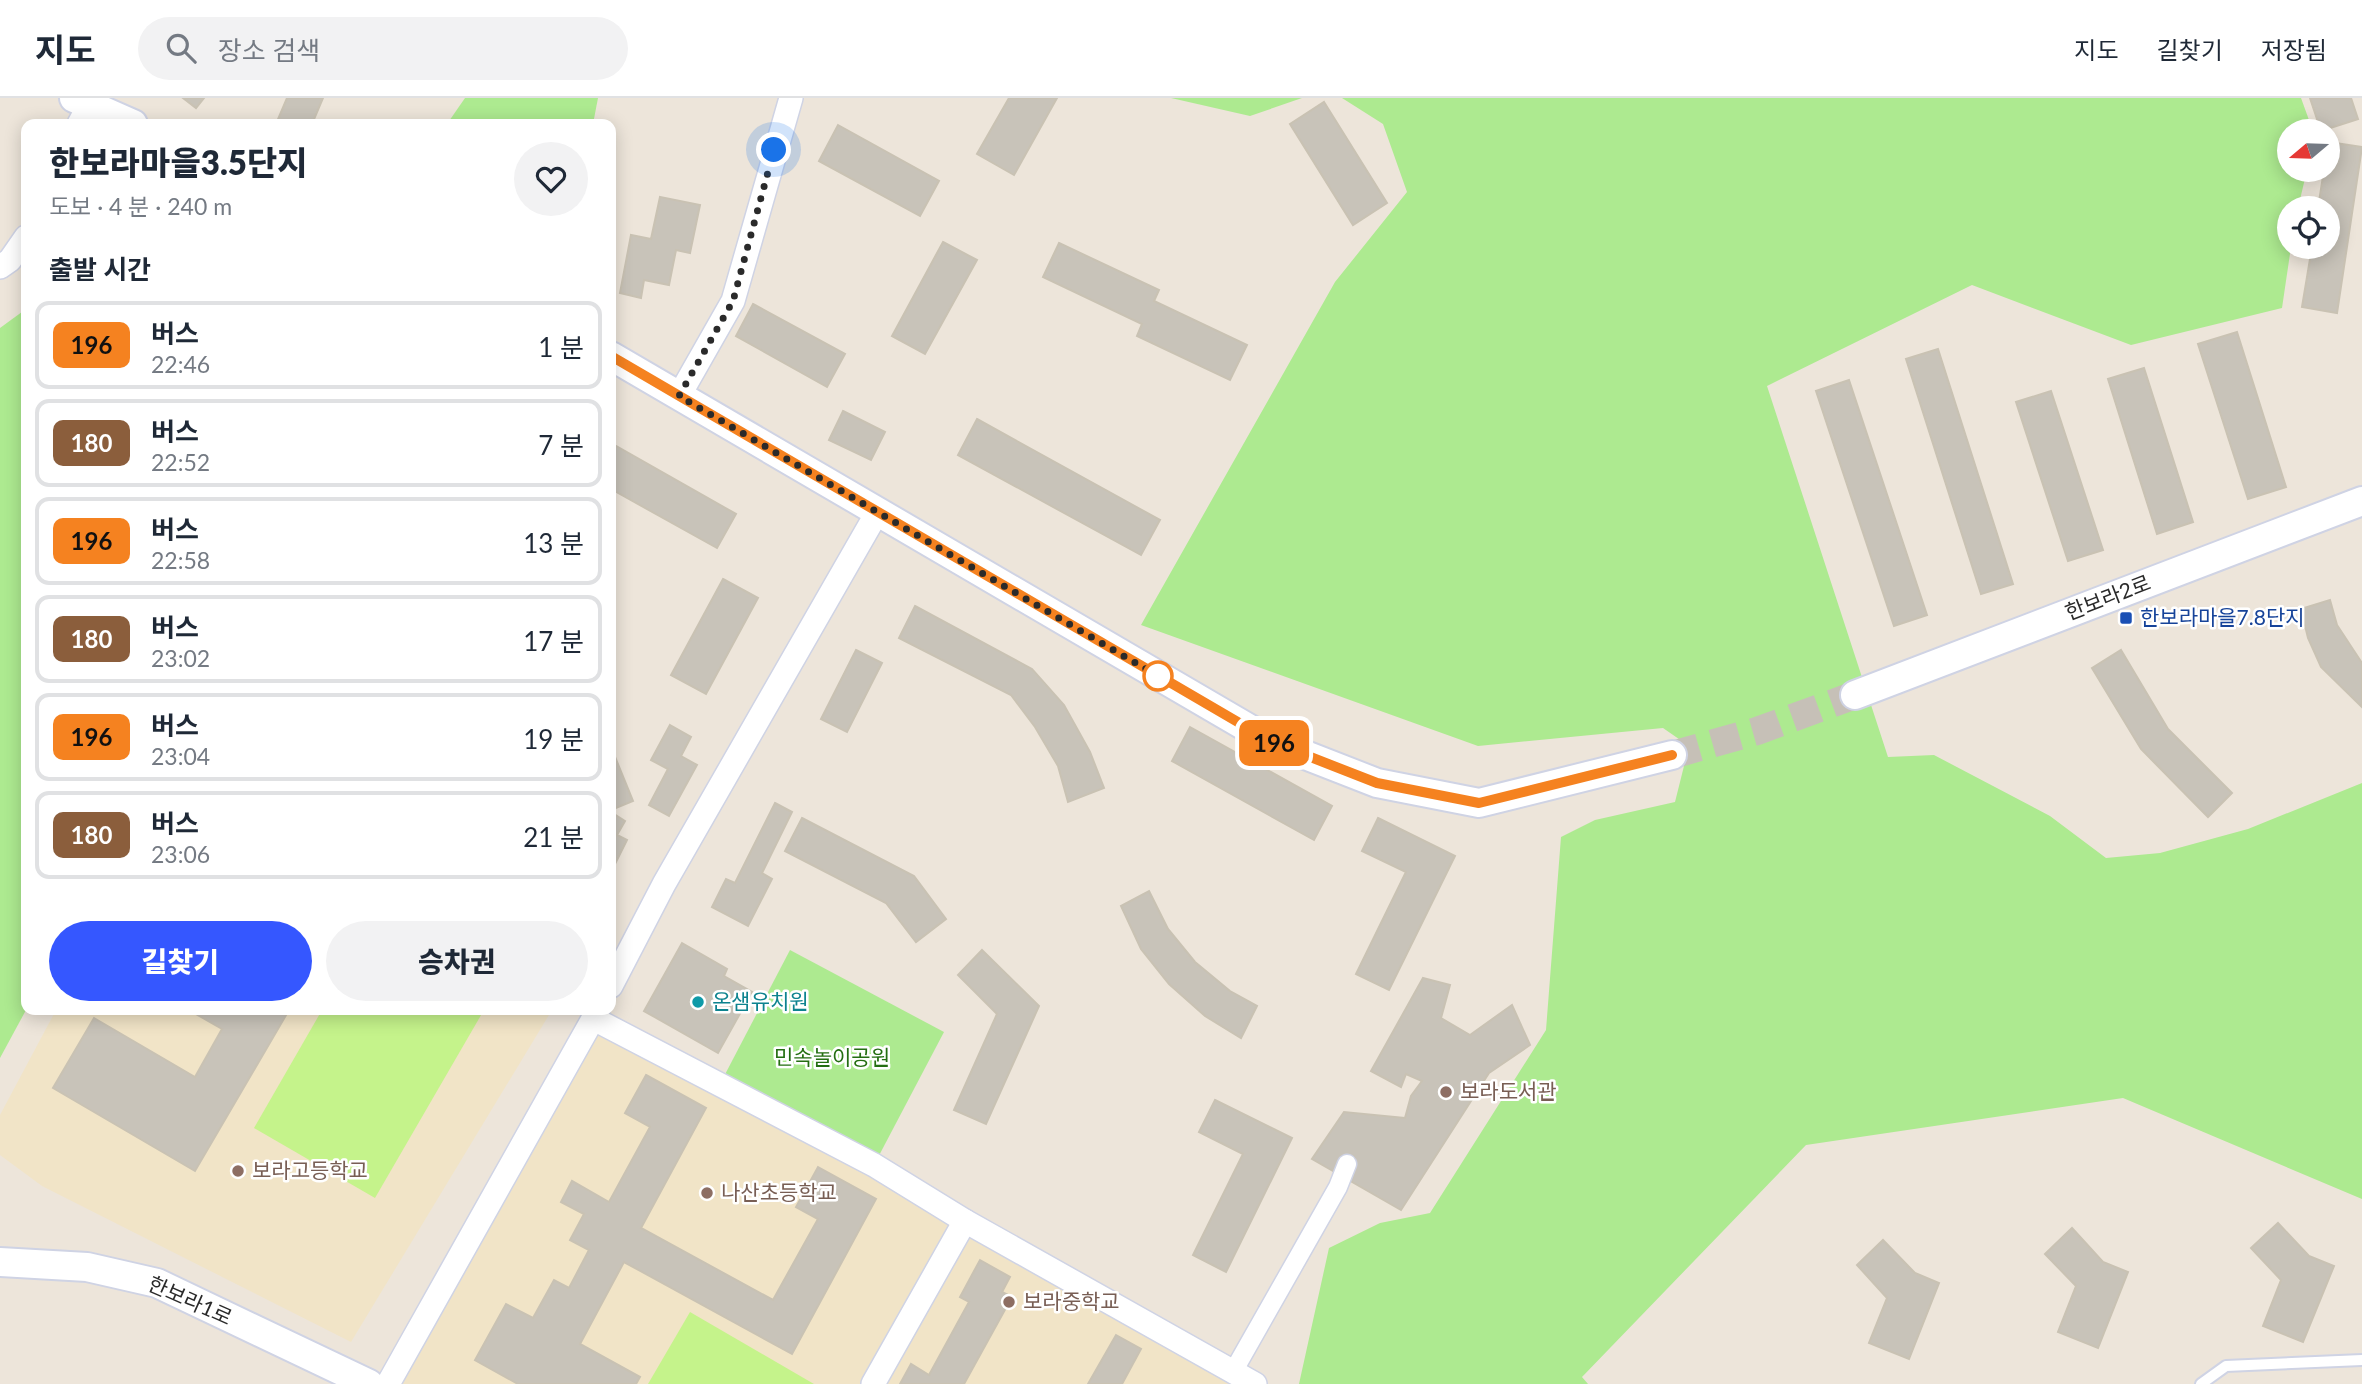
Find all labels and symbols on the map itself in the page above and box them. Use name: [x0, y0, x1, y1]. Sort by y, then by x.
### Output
north arrow: [2277, 119, 2340, 182]
your location: [756, 132, 791, 167]
street label: 한보라2로: [2061, 569, 2154, 624]
place label: 한보라마을7.8단지: [2140, 604, 2305, 629]
marker: 한보라마을7.8단지: [2118, 610, 2134, 626]
unlabelled marker: [1143, 661, 1173, 691]
line badge: 196: [1234, 720, 1314, 766]
place label: 온샘유치원: [712, 988, 809, 1013]
marker: 온샘유치원: [690, 994, 706, 1010]
park label: 민속놀이공원: [774, 1044, 890, 1069]
place label: 보라도서관: [1460, 1078, 1557, 1103]
marker: 보라도서관: [1438, 1084, 1454, 1100]
place label: 보라고등학교: [252, 1157, 368, 1182]
marker: 보라고등학교: [230, 1163, 246, 1179]
place label: 나산초등학교: [721, 1179, 837, 1204]
marker: 나산초등학교: [699, 1185, 715, 1201]
street label: 한보라1로: [145, 1270, 237, 1329]
place label: 보라중학교: [1023, 1288, 1120, 1313]
marker: 보라중학교: [1001, 1294, 1017, 1310]

